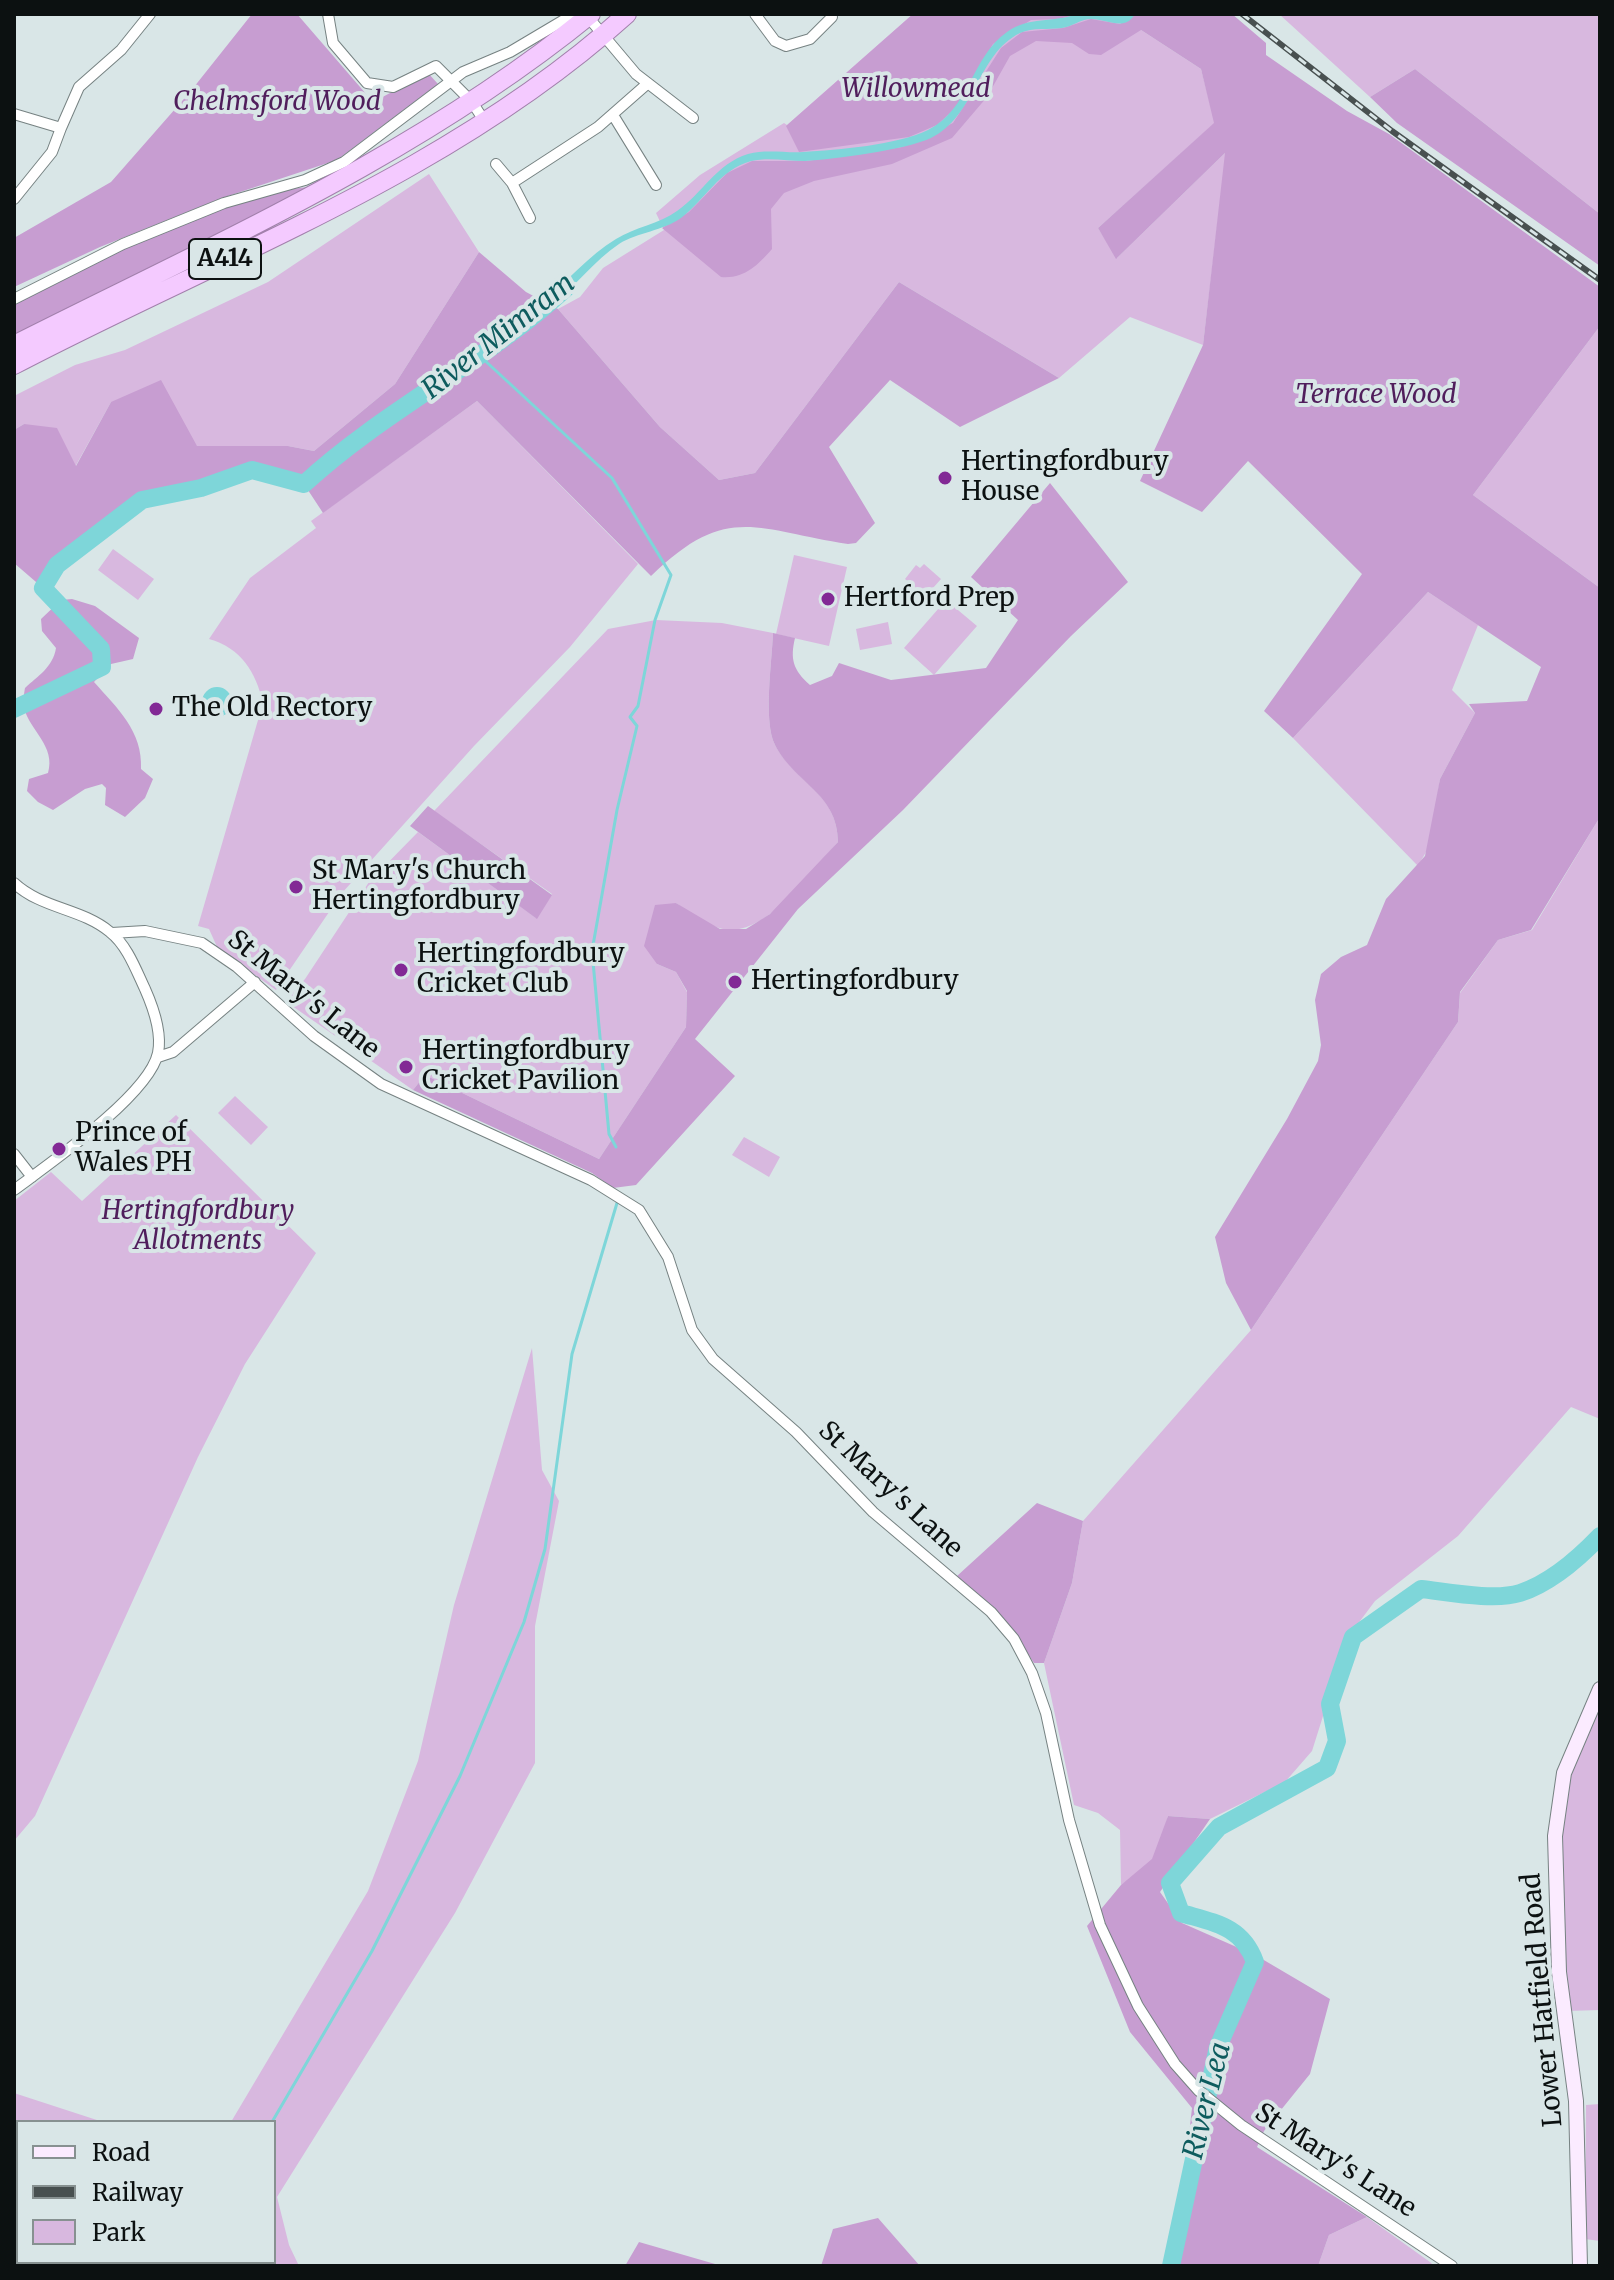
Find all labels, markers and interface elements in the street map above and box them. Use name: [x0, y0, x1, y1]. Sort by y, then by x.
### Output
park label: Willowmead: [841, 74, 991, 106]
park label: Chelmsford Wood: [173, 87, 381, 119]
road number: A414: [189, 239, 261, 279]
water label: River Mimram: [416, 267, 582, 407]
park label: Terrace Wood: [1295, 380, 1457, 412]
place label: Hertingfordbury House: [961, 447, 1169, 508]
marker: Hertingfordbury House: [936, 469, 954, 487]
place label: Hertford Prep: [844, 583, 1015, 615]
marker: Hertford Prep: [819, 590, 837, 608]
place label: The Old Rectory: [172, 693, 372, 725]
marker: The Old Rectory: [147, 700, 165, 718]
place label: St Mary's Church Hertingfordbury: [312, 856, 526, 918]
marker: St Mary's Church Hertingfordbury: [287, 878, 305, 896]
street label: St Mary's Lane: [221, 925, 385, 1065]
place label: Hertingfordbury Cricket Club: [417, 939, 625, 1000]
marker: Hertingfordbury Cricket Club: [392, 961, 410, 979]
place label: Hertingfordbury: [751, 966, 959, 998]
marker: Hertingfordbury: [726, 973, 744, 991]
place label: Hertingfordbury Cricket Pavilion: [422, 1036, 630, 1098]
marker: Hertingfordbury Cricket Pavilion: [397, 1058, 415, 1076]
place label: Prince of Wales PH: [75, 1118, 192, 1180]
marker: Prince of Wales PH: [50, 1140, 68, 1158]
park label: Hertingfordbury Allotments: [102, 1196, 294, 1258]
street label: St Mary's Lane: [812, 1415, 968, 1565]
street label: Lower Hatfield Road: [1516, 1872, 1570, 2128]
water label: River Lea: [1177, 2039, 1239, 2163]
street label: St Mary's Lane: [1249, 2097, 1421, 2225]
legend: [16, 2120, 276, 2264]
text: Road: [92, 2137, 150, 2168]
text: Railway: [92, 2177, 183, 2208]
text: Park: [92, 2217, 145, 2248]

